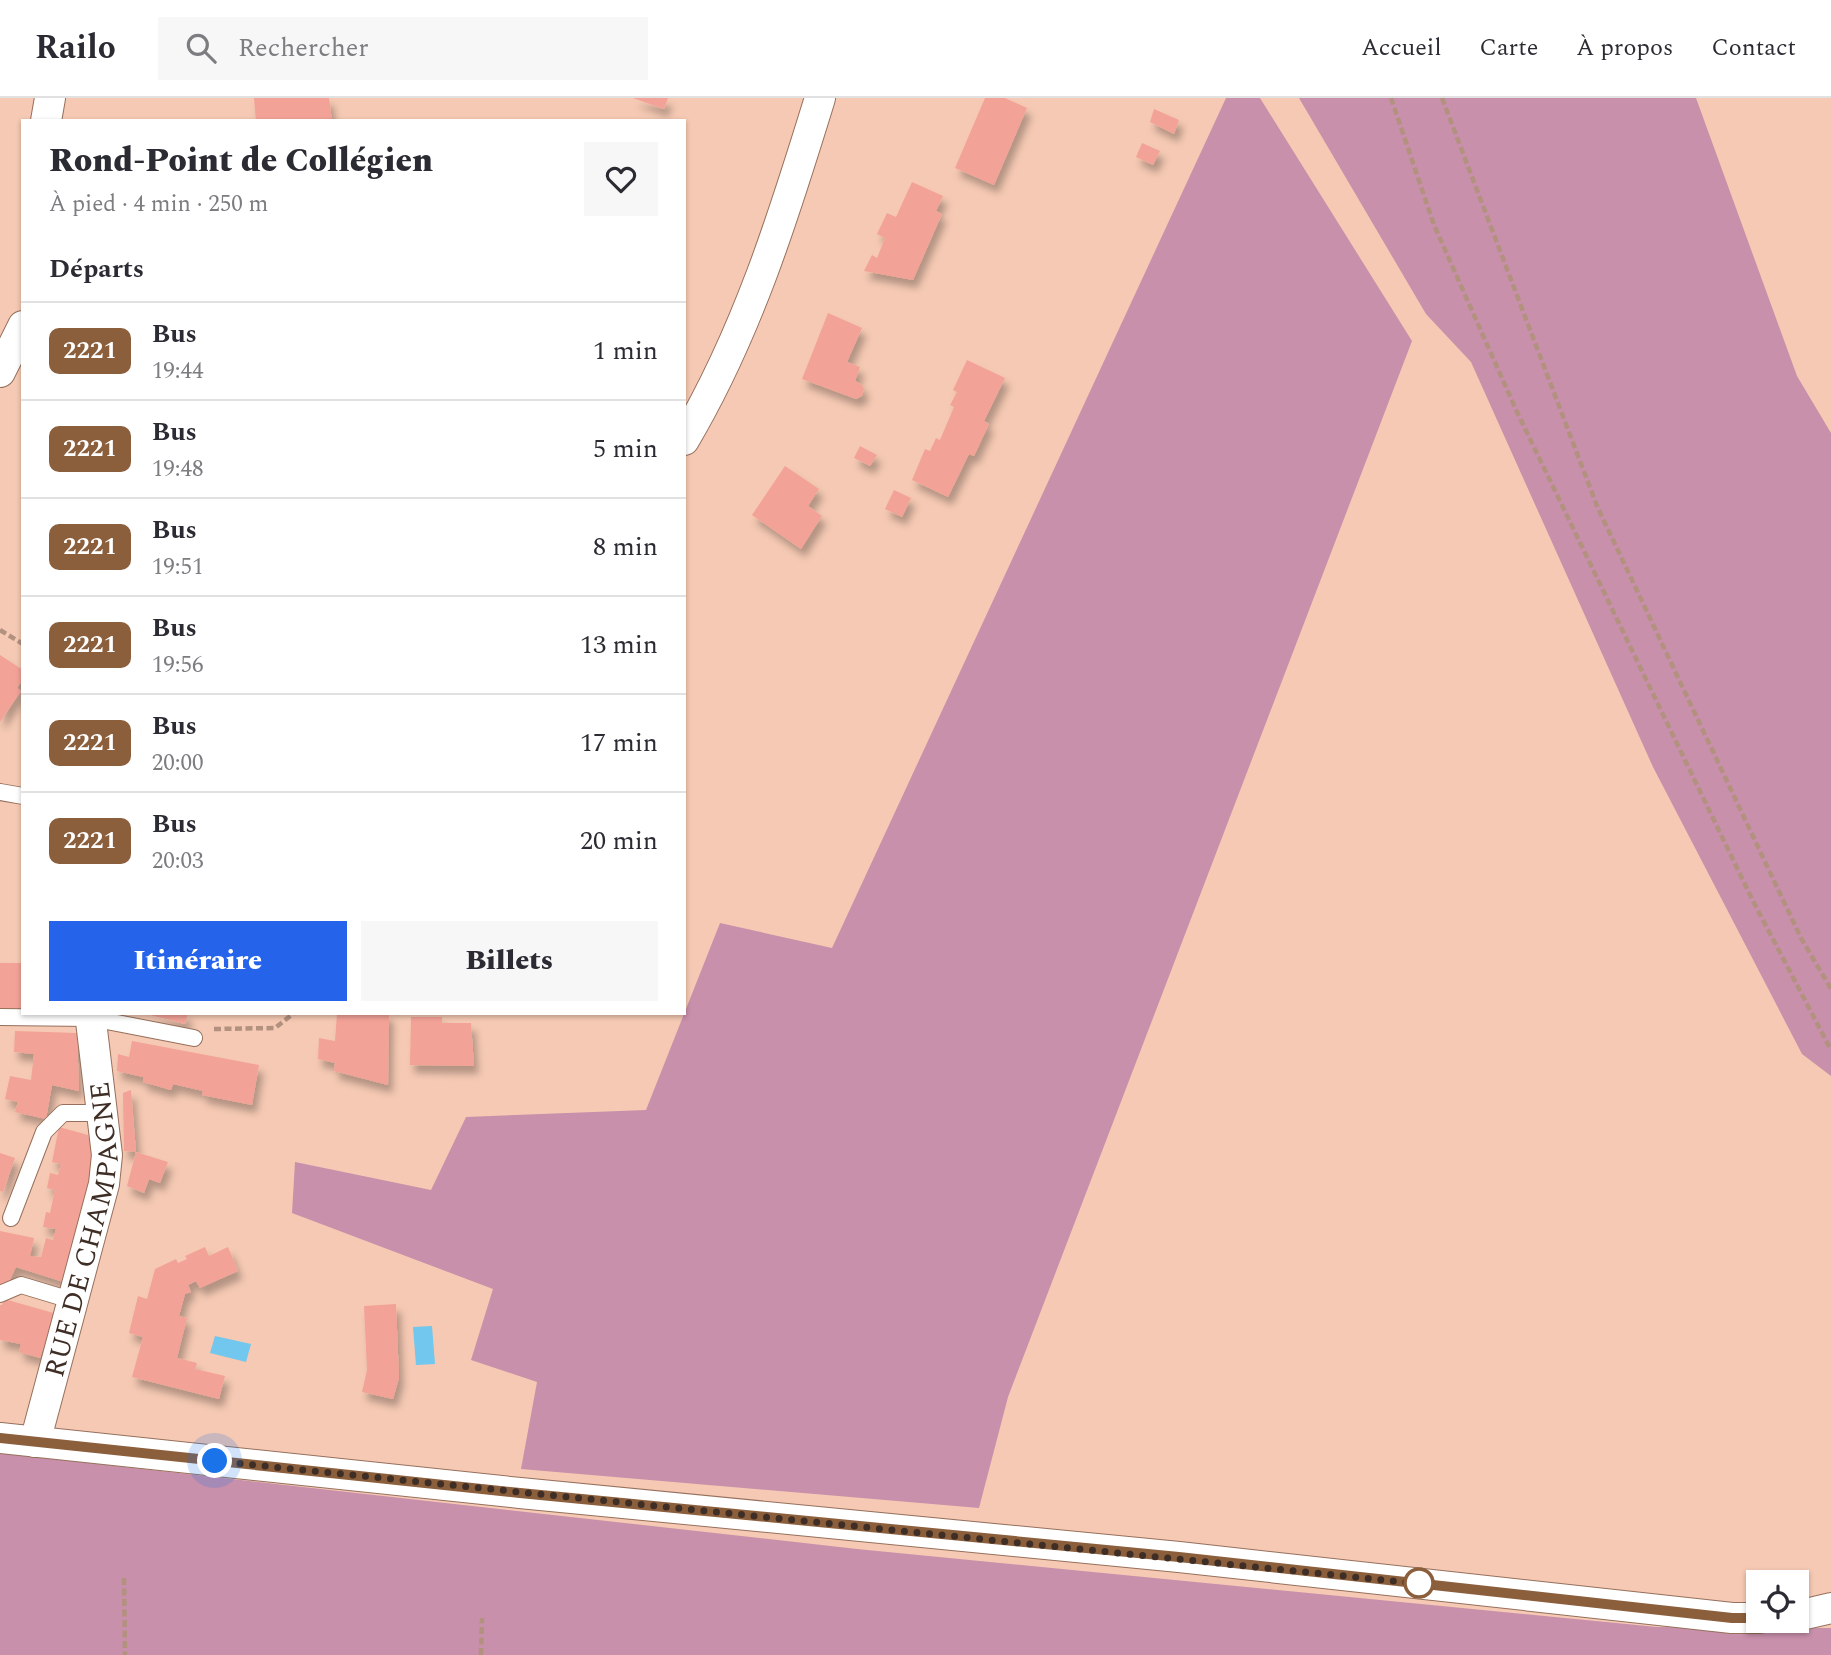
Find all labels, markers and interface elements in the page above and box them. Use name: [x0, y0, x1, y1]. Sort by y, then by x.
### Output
search box: [158, 17, 648, 80]
text: Railo: [35, 23, 116, 73]
text: Rechercher: [238, 28, 369, 68]
icon: search: [182, 29, 220, 67]
text: Accueil: [1361, 30, 1441, 66]
text: Carte: [1479, 30, 1538, 66]
text: À propos: [1576, 30, 1673, 66]
text: Contact: [1711, 30, 1796, 66]
text: Rond-Point de Collégien: [49, 136, 433, 186]
button: heart: [584, 142, 658, 216]
text: À pied · 4 min · 250 m: [49, 187, 268, 222]
text: Départs: [49, 249, 144, 289]
text: Bus: [152, 314, 197, 354]
text: 1 min: [593, 331, 658, 371]
text: 2221: [63, 333, 117, 369]
text: 19:44: [152, 354, 204, 389]
text: Bus: [152, 412, 197, 452]
text: 5 min: [593, 429, 658, 469]
text: 2221: [63, 431, 117, 467]
text: 19:48: [152, 452, 204, 487]
text: Bus: [152, 510, 197, 550]
text: 8 min: [593, 527, 658, 567]
text: 2221: [63, 529, 117, 565]
text: 19:51: [152, 550, 204, 585]
text: Bus: [152, 608, 197, 648]
text: 13 min: [580, 625, 658, 665]
text: 2221: [63, 627, 117, 663]
text: 19:56: [152, 648, 204, 683]
text: Bus: [152, 706, 197, 746]
text: 17 min: [580, 723, 658, 763]
text: 2221: [63, 725, 117, 761]
text: 20:00: [152, 746, 204, 781]
text: Bus: [152, 804, 197, 844]
text: 20 min: [580, 821, 658, 861]
text: 2221: [63, 823, 117, 859]
text: 20:03: [152, 844, 204, 879]
button: Itinéraire: [49, 921, 347, 1001]
button: Billets: [361, 921, 658, 1001]
street label: RUE DE CHAMPAGNE: [33, 1079, 131, 1382]
your location: [197, 1443, 232, 1478]
unlabelled marker: [1404, 1568, 1434, 1598]
map controls: [1746, 1570, 1809, 1633]
button: locate: [1746, 1570, 1809, 1633]

